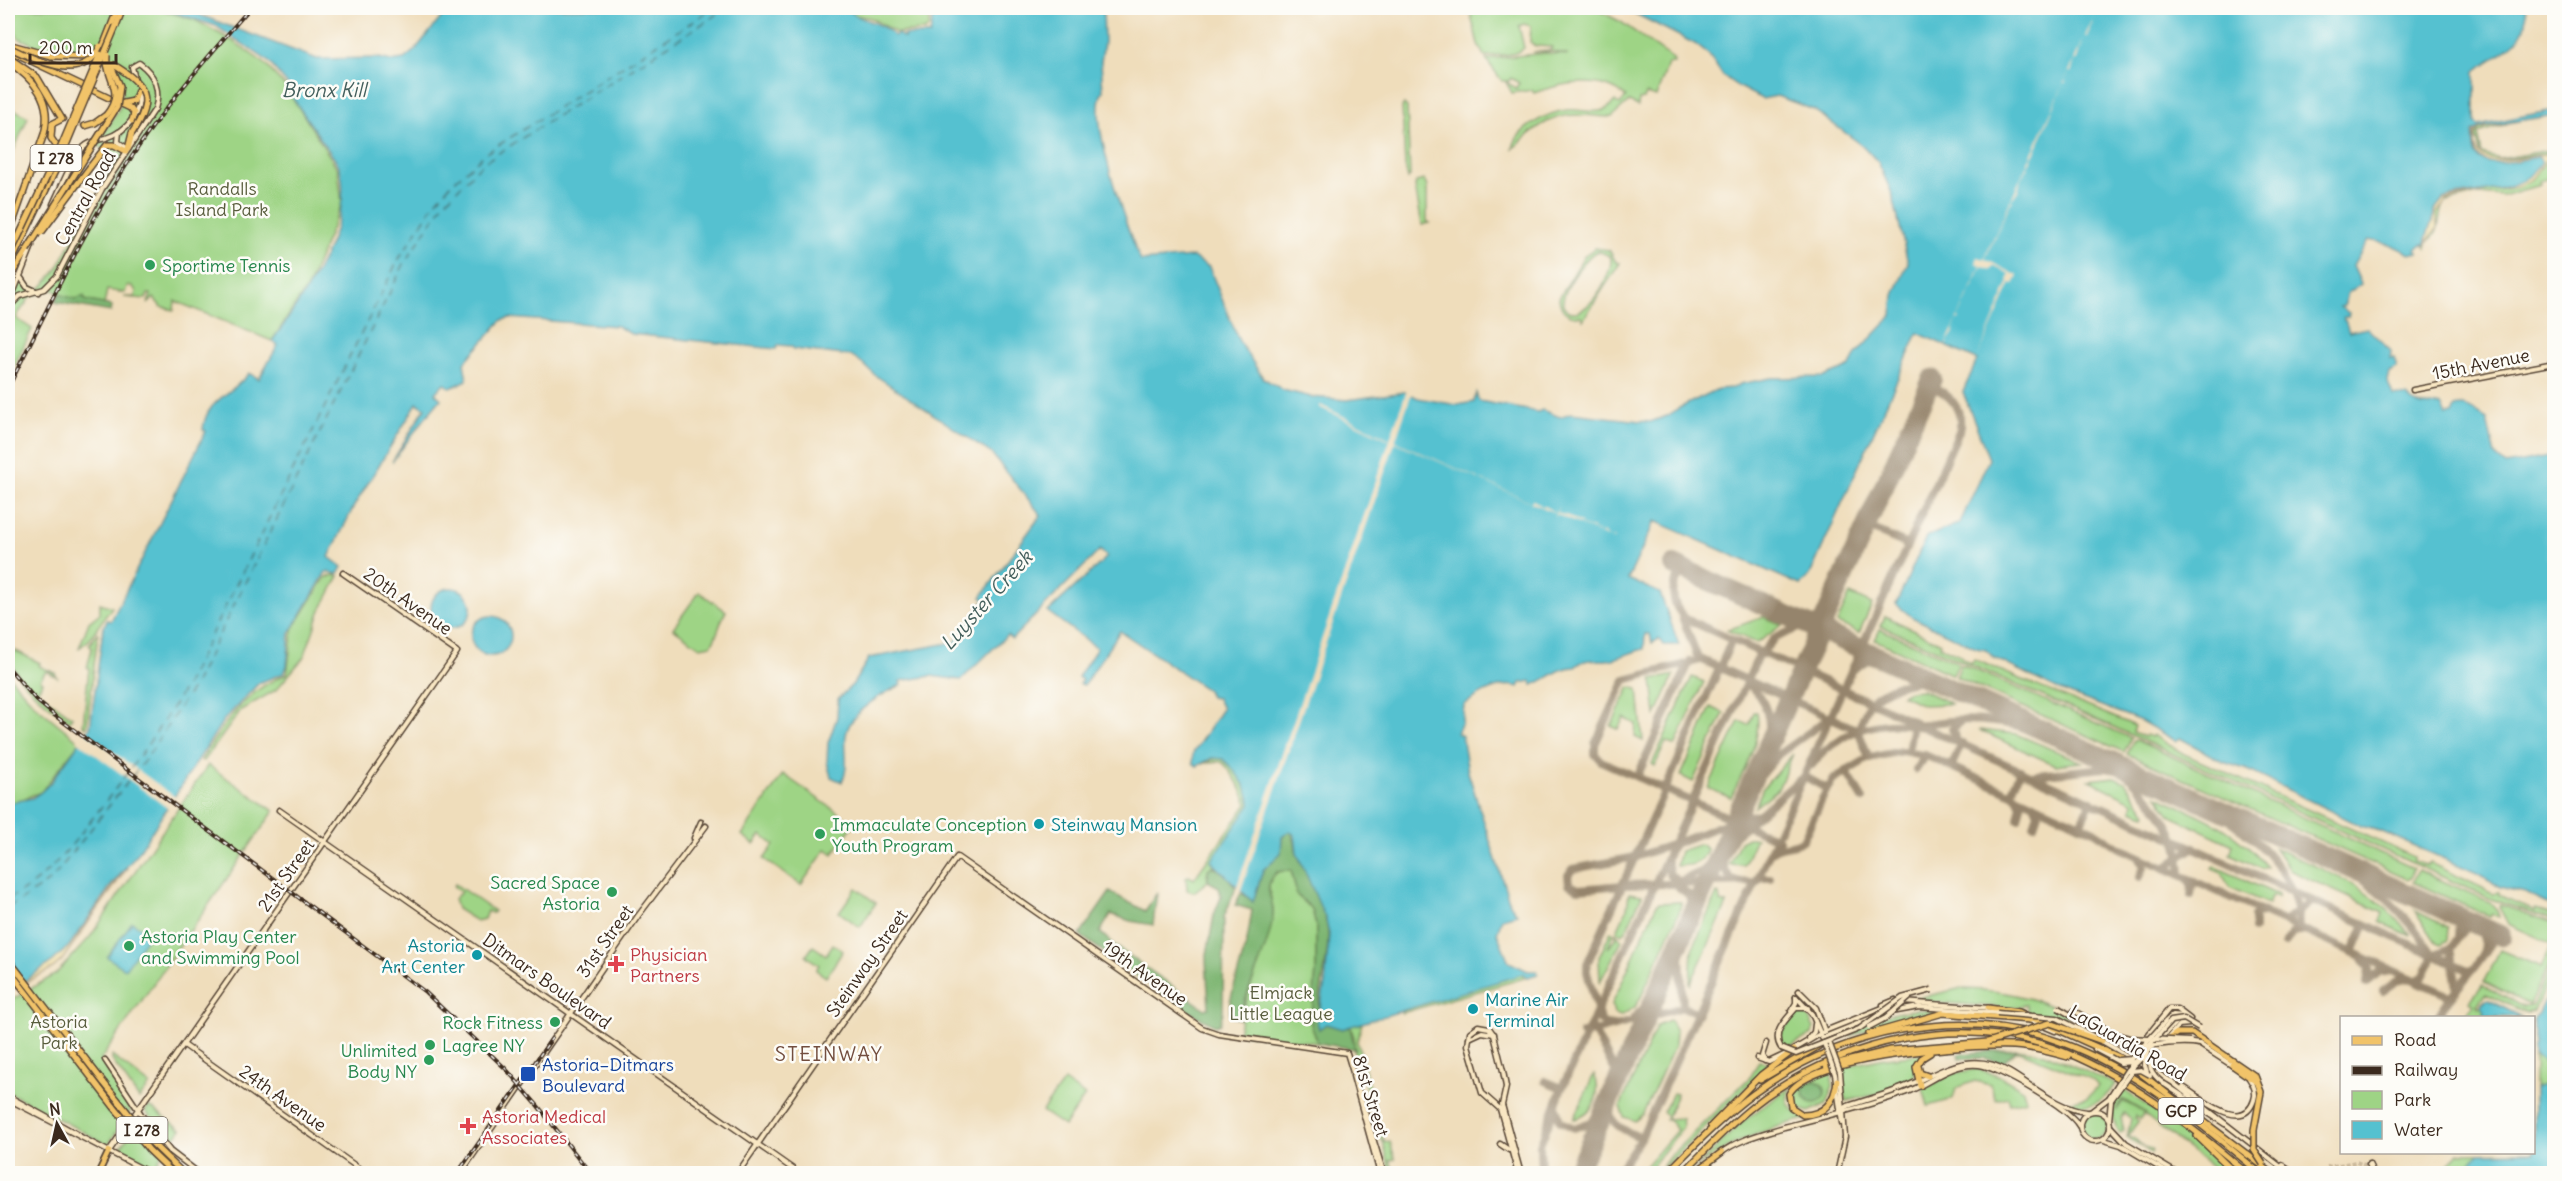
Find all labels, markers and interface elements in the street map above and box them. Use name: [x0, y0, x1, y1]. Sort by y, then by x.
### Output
scale bar: [30, 27, 116, 65]
text: 200 m: [39, 36, 93, 59]
water label: Bronx Kill: [282, 77, 369, 102]
road number: I 278: [31, 145, 82, 171]
street label: Central Road: [49, 146, 121, 250]
park label: Randalls Island Park: [176, 177, 268, 221]
place label: Sportime Tennis: [162, 254, 291, 277]
marker: Sportime Tennis: [143, 258, 157, 272]
street label: 15th Avenue: [2430, 343, 2532, 385]
water label: Luyster Creek: [935, 544, 1038, 655]
street label: 20th Avenue: [359, 562, 457, 640]
place label: Immaculate Conception Youth Program: [832, 813, 1027, 857]
place label: Steinway Mansion: [1051, 813, 1197, 836]
marker: Steinway Mansion: [1032, 817, 1046, 831]
marker: Immaculate Conception Youth Program: [813, 827, 827, 841]
street label: 21st Street: [253, 834, 319, 916]
place label: Sacred Space Astoria: [490, 871, 600, 915]
marker: Sacred Space Astoria: [605, 885, 619, 899]
street label: 31st Street: [572, 900, 638, 982]
street label: Steinway Street: [821, 905, 913, 1021]
place label: Astoria Play Center and Swimming Pool: [141, 925, 300, 969]
street label: Ditmars Boulevard: [478, 928, 616, 1034]
place label: Astoria Art Center: [381, 934, 466, 978]
street label: 19th Avenue: [1098, 935, 1192, 1011]
marker: Astoria Play Center and Swimming Pool: [122, 939, 136, 953]
place label: Physician Partners: [630, 943, 707, 987]
marker: Astoria Art Center: [470, 948, 484, 962]
marker: Physician Partners: [607, 955, 625, 973]
park label: Elmjack Little League: [1229, 981, 1333, 1025]
place label: Marine Air Terminal: [1485, 988, 1569, 1032]
street label: LaGuardia Road: [2065, 1000, 2191, 1086]
marker: Marine Air Terminal: [1466, 1002, 1480, 1016]
park label: Astoria Park: [30, 1010, 88, 1054]
place label: Rock Fitness: [442, 1011, 543, 1034]
marker: Rock Fitness: [548, 1015, 562, 1029]
legend: [2340, 1016, 2535, 1154]
text: Road: [2394, 1028, 2437, 1051]
place label: Lagree NY: [442, 1034, 525, 1057]
marker: Lagree NY: [423, 1038, 437, 1052]
place label: Unlimited Body NY: [340, 1039, 417, 1083]
district label: STEINWAY: [775, 1041, 883, 1066]
street label: 81st Street: [1348, 1052, 1394, 1140]
marker: Unlimited Body NY: [422, 1053, 436, 1067]
place label: Astoria–Ditmars Boulevard: [542, 1053, 674, 1097]
text: Railway: [2394, 1058, 2458, 1081]
street label: 24th Avenue: [235, 1060, 331, 1136]
marker: Astoria–Ditmars Boulevard: [519, 1065, 537, 1083]
text: Park: [2394, 1088, 2431, 1111]
north arrow: [27, 1094, 87, 1154]
text: N: [48, 1098, 62, 1120]
road number: GCP: [2158, 1098, 2204, 1124]
place label: Astoria Medical Associates: [482, 1105, 606, 1149]
road number: I 278: [116, 1117, 168, 1143]
marker: Astoria Medical Associates: [459, 1117, 477, 1135]
text: Water: [2394, 1118, 2444, 1141]

